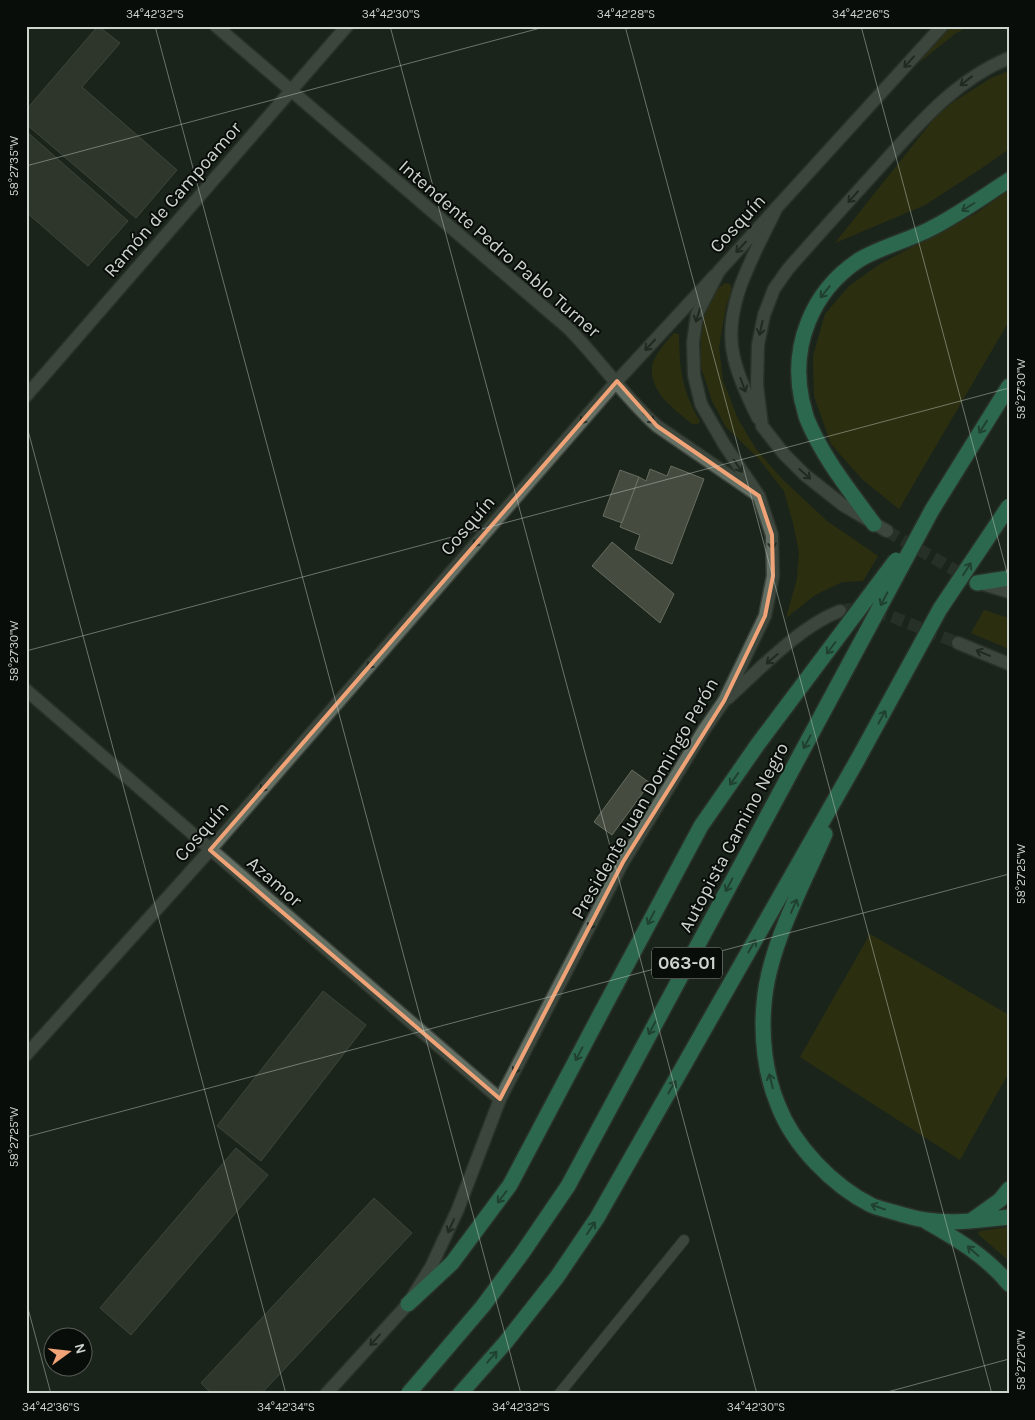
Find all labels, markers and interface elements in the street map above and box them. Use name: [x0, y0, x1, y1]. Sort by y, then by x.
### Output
text: 34°42'32"S: [126, 7, 184, 21]
text: 34°42'30"S: [362, 7, 420, 21]
text: 34°42'28"S: [597, 7, 655, 21]
text: 34°42'26"S: [832, 7, 890, 21]
one-way arrow: [903, 56, 915, 69]
one-way arrow: [960, 76, 973, 87]
street label: Ramón de Campoamor: [99, 117, 246, 282]
text: 58°27'35"W: [7, 135, 21, 196]
street label: Intendente Pedro Pablo Turner: [394, 155, 605, 342]
street label: Cosquín: [705, 190, 770, 257]
one-way arrow: [847, 191, 859, 204]
one-way arrow: [961, 201, 975, 212]
one-way arrow: [735, 241, 747, 253]
one-way arrow: [819, 286, 830, 299]
one-way arrow: [693, 307, 703, 323]
one-way arrow: [756, 320, 766, 336]
one-way arrow: [644, 339, 656, 352]
text: 58°27'30"W: [1014, 358, 1028, 420]
one-way arrow: [739, 377, 748, 392]
one-way arrow: [579, 411, 590, 424]
one-way arrow: [642, 412, 655, 424]
one-way arrow: [978, 420, 988, 434]
one-way arrow: [734, 458, 744, 472]
one-way arrow: [798, 468, 811, 480]
street label: Cosquín: [436, 491, 500, 560]
one-way arrow: [472, 534, 484, 547]
one-way arrow: [767, 534, 776, 550]
one-way arrow: [962, 562, 972, 576]
one-way arrow: [879, 591, 888, 606]
text: 58°27'30"W: [7, 620, 21, 682]
one-way arrow: [825, 641, 836, 654]
one-way arrow: [976, 648, 991, 658]
one-way arrow: [766, 653, 779, 664]
one-way arrow: [366, 657, 377, 670]
street label: Presidente Juan Domingo Perón: [567, 674, 723, 923]
one-way arrow: [877, 710, 887, 724]
one-way arrow: [801, 734, 811, 749]
street label: Autopista Camino Negro: [675, 739, 793, 936]
one-way arrow: [729, 772, 739, 786]
one-way arrow: [260, 779, 271, 792]
street label: Cosquín: [170, 797, 234, 866]
text: 58°27'25"W: [1014, 843, 1028, 904]
street label: Azamor: [242, 852, 306, 912]
one-way arrow: [724, 877, 733, 892]
one-way arrow: [789, 899, 799, 914]
one-way arrow: [646, 910, 655, 925]
one-way arrow: [587, 915, 596, 930]
one-way arrow: [748, 939, 757, 954]
road number: 063-01: [652, 948, 722, 978]
one-way arrow: [647, 1020, 656, 1035]
one-way arrow: [574, 1046, 583, 1061]
one-way arrow: [512, 1060, 522, 1075]
one-way arrow: [766, 1073, 775, 1089]
one-way arrow: [667, 1081, 677, 1095]
text: 58°27'25"W: [7, 1106, 21, 1167]
one-way arrow: [497, 1190, 508, 1203]
one-way arrow: [871, 1202, 886, 1211]
one-way arrow: [446, 1218, 455, 1233]
one-way arrow: [586, 1221, 596, 1235]
one-way arrow: [967, 1245, 980, 1256]
north arrow: [42, 1328, 92, 1378]
text: 58°27'20"W: [1014, 1329, 1028, 1390]
one-way arrow: [369, 1333, 381, 1346]
text: N: [71, 1342, 90, 1356]
one-way arrow: [487, 1351, 498, 1364]
text: 34°42'36"S: [22, 1400, 80, 1414]
text: 34°42'34"S: [257, 1400, 315, 1414]
text: 34°42'32"S: [492, 1400, 550, 1414]
text: 34°42'30"S: [727, 1400, 785, 1414]

